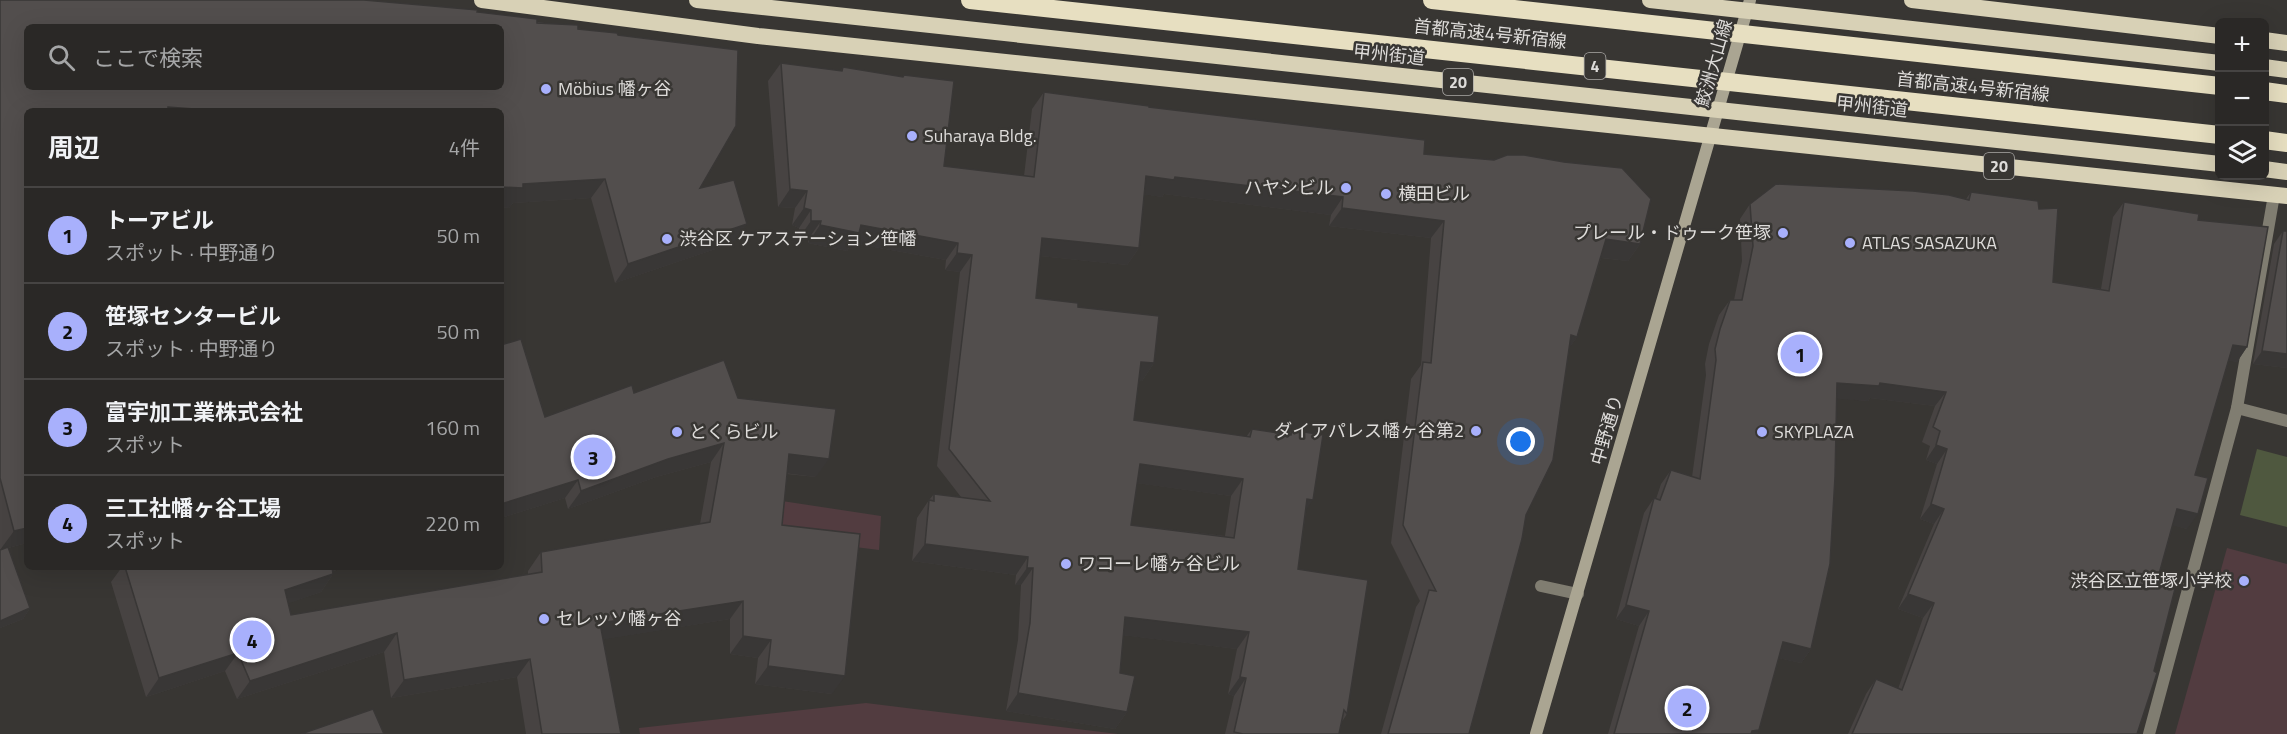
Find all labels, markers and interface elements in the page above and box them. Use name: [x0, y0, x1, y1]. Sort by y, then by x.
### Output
street label: 首都高速4号新宿線: [1412, 12, 1568, 55]
street label: 鮫洲大山線: [1688, 16, 1739, 110]
map controls: [2215, 18, 2269, 180]
button: +: [2215, 18, 2269, 72]
search box: [24, 24, 504, 90]
street label: 甲州街道: [1352, 37, 1426, 72]
icon: search: [45, 41, 78, 74]
text: ここで検索: [93, 41, 203, 75]
road number: 4: [1584, 53, 1606, 79]
street label: 首都高速4号新宿線: [1895, 65, 2051, 108]
road number: 20: [1443, 69, 1473, 95]
button: −: [2215, 72, 2269, 126]
place label: Möbius 幡ヶ谷: [558, 75, 672, 102]
marker: Möbius 幡ヶ谷: [539, 82, 553, 96]
street label: 甲州街道: [1835, 89, 1909, 124]
place label: Suharaya Bldg.: [924, 122, 1037, 149]
button: layers: [2215, 126, 2269, 180]
text: 周辺: [48, 128, 100, 167]
marker: Suharaya Bldg.: [905, 129, 919, 143]
text: 4件: [449, 132, 480, 163]
road number: 20: [1984, 153, 2014, 179]
place label: ハヤシビル: [1244, 174, 1334, 201]
place label: 横田ビル: [1398, 180, 1470, 207]
marker: ハヤシビル: [1339, 181, 1353, 195]
marker: 横田ビル: [1379, 187, 1393, 201]
text: トーアビル: [105, 203, 214, 237]
place label: プレール・ドゥーク笹塚: [1573, 219, 1771, 246]
text: 1: [62, 220, 73, 251]
text: 50 m: [436, 220, 480, 251]
place label: 渋谷区 ケアステーション笹幡: [679, 225, 917, 252]
marker: プレール・ドゥーク笹塚: [1776, 226, 1790, 240]
place label: ATLAS SASAZUKA: [1862, 229, 1997, 256]
marker: 渋谷区 ケアステーション笹幡: [660, 232, 674, 246]
marker: ATLAS SASAZUKA: [1843, 236, 1857, 250]
text: スポット · 中野通り: [105, 237, 278, 268]
text: 笹塚センタービル: [105, 299, 281, 333]
text: 2: [62, 316, 73, 347]
text: 50 m: [436, 316, 480, 347]
pin: 1: [1780, 332, 1820, 376]
text: スポット · 中野通り: [105, 333, 278, 364]
street label: 中野通り: [1584, 392, 1629, 468]
text: 富宇加工業株式会社: [105, 395, 303, 429]
text: 3: [62, 412, 73, 443]
text: 160 m: [425, 412, 480, 443]
place label: ダイアパレス幡ヶ谷第2: [1274, 417, 1464, 444]
place label: とくらビル: [689, 418, 778, 445]
place label: SKYPLAZA: [1774, 418, 1854, 445]
marker: ダイアパレス幡ヶ谷第2: [1469, 424, 1483, 438]
marker: とくらビル: [670, 425, 684, 439]
marker: SKYPLAZA: [1755, 425, 1769, 439]
your location: [1506, 427, 1535, 456]
text: スポット: [105, 429, 185, 460]
pin: 3: [574, 434, 612, 480]
text: 三工社幡ヶ谷工場: [105, 491, 281, 525]
text: 4: [62, 508, 73, 539]
text: 220 m: [425, 508, 480, 539]
text: スポット: [105, 525, 185, 556]
place label: ワコーレ幡ヶ谷ビル: [1078, 550, 1240, 577]
marker: ワコーレ幡ヶ谷ビル: [1059, 557, 1073, 571]
place label: 渋谷区立笹塚小学校: [2070, 567, 2232, 594]
marker: 渋谷区立笹塚小学校: [2237, 574, 2251, 588]
place label: セレッソ幡ヶ谷: [556, 605, 682, 632]
marker: セレッソ幡ヶ谷: [537, 612, 551, 626]
pin: 4: [232, 618, 272, 662]
pin: 2: [1668, 686, 1706, 730]

